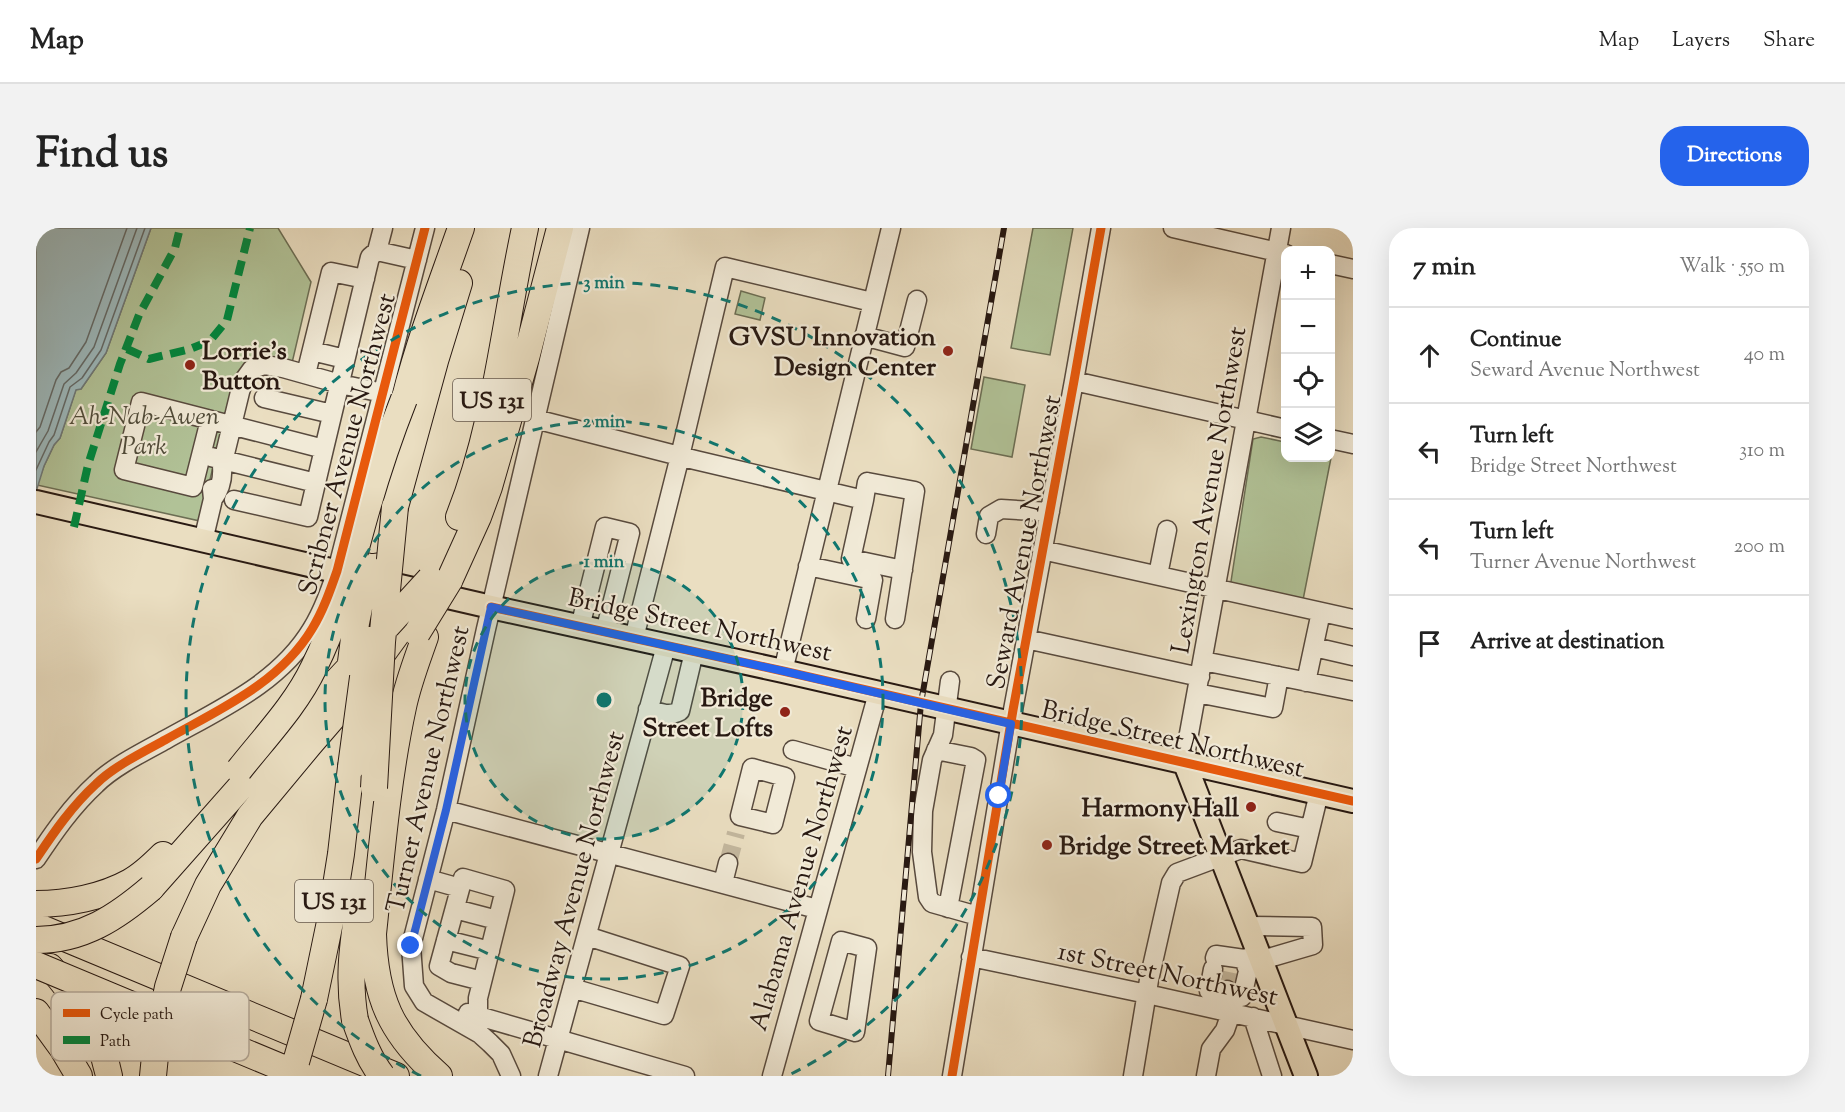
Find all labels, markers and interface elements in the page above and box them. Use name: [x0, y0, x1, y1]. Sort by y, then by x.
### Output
text: Map: [30, 21, 84, 61]
text: Map: [1599, 26, 1639, 56]
text: Layers: [1672, 26, 1730, 56]
text: Share: [1763, 26, 1815, 56]
text: Find us: [36, 126, 168, 186]
button: Directions: [1660, 126, 1809, 186]
map controls: [1281, 246, 1335, 462]
button: +: [1281, 246, 1335, 300]
text: 7 min: [1413, 249, 1476, 286]
text: Walk · 550 m: [1679, 253, 1785, 282]
text: 3 min: [583, 271, 625, 297]
street label: Scribner Avenue Northwest: [290, 289, 407, 600]
button: −: [1281, 300, 1335, 354]
place label: GVSU Innovation Design Center: [729, 320, 937, 387]
street label: Lexington Avenue Northwest: [1163, 324, 1257, 657]
text: Continue: [1470, 325, 1561, 357]
place label: Lorrie's Button: [202, 334, 287, 401]
icon: ahead: [1413, 339, 1446, 372]
text: 40 m: [1744, 341, 1785, 370]
marker: GVSU Innovation Design Center: [941, 344, 955, 358]
button: locate: [1281, 354, 1335, 408]
text: Seward Avenue Northwest: [1470, 357, 1700, 386]
marker: Lorrie's Button: [183, 358, 197, 372]
road number: US 131: [453, 379, 531, 421]
street label: Seward Avenue Northwest: [979, 392, 1072, 693]
park label: Ah-Nab-Awen Park: [69, 399, 220, 466]
button: layers: [1281, 408, 1335, 462]
text: 2 min: [583, 410, 626, 436]
text: Turn left: [1470, 421, 1553, 453]
icon: left: [1413, 435, 1446, 468]
text: 310 m: [1739, 437, 1785, 466]
text: Bridge Street Northwest: [1470, 453, 1677, 482]
text: Turn left: [1470, 517, 1553, 549]
icon: left: [1413, 531, 1446, 564]
text: 200 m: [1734, 533, 1785, 562]
text: Turner Avenue Northwest: [1470, 549, 1696, 578]
text: 1 min: [584, 550, 625, 576]
street label: Bridge Street Northwest: [564, 580, 835, 673]
street label: Turner Avenue Northwest: [378, 622, 481, 917]
icon: arrive: [1413, 627, 1446, 660]
text: Arrive at destination: [1470, 627, 1665, 659]
place label: Bridge Street Lofts: [642, 681, 773, 748]
centre of rings: [594, 690, 614, 710]
street label: Bridge Street Northwest: [1037, 692, 1308, 789]
marker: Bridge Street Lofts: [778, 705, 792, 719]
street label: Alabama Avenue Northwest: [741, 722, 864, 1036]
street label: Broadway Avenue Northwest: [515, 727, 636, 1052]
route start: [985, 782, 1011, 808]
place label: Harmony Hall: [1081, 791, 1240, 828]
marker: Harmony Hall: [1244, 800, 1258, 814]
place label: Bridge Street Market: [1059, 829, 1289, 866]
marker: Bridge Street Market: [1040, 838, 1054, 852]
road number: US 131: [295, 880, 373, 922]
route end: [397, 932, 423, 958]
street label: 1st Street Northwest: [1054, 934, 1281, 1017]
legend: [51, 992, 249, 1061]
text: Cycle path: [100, 1004, 174, 1027]
text: Path: [100, 1031, 131, 1054]

